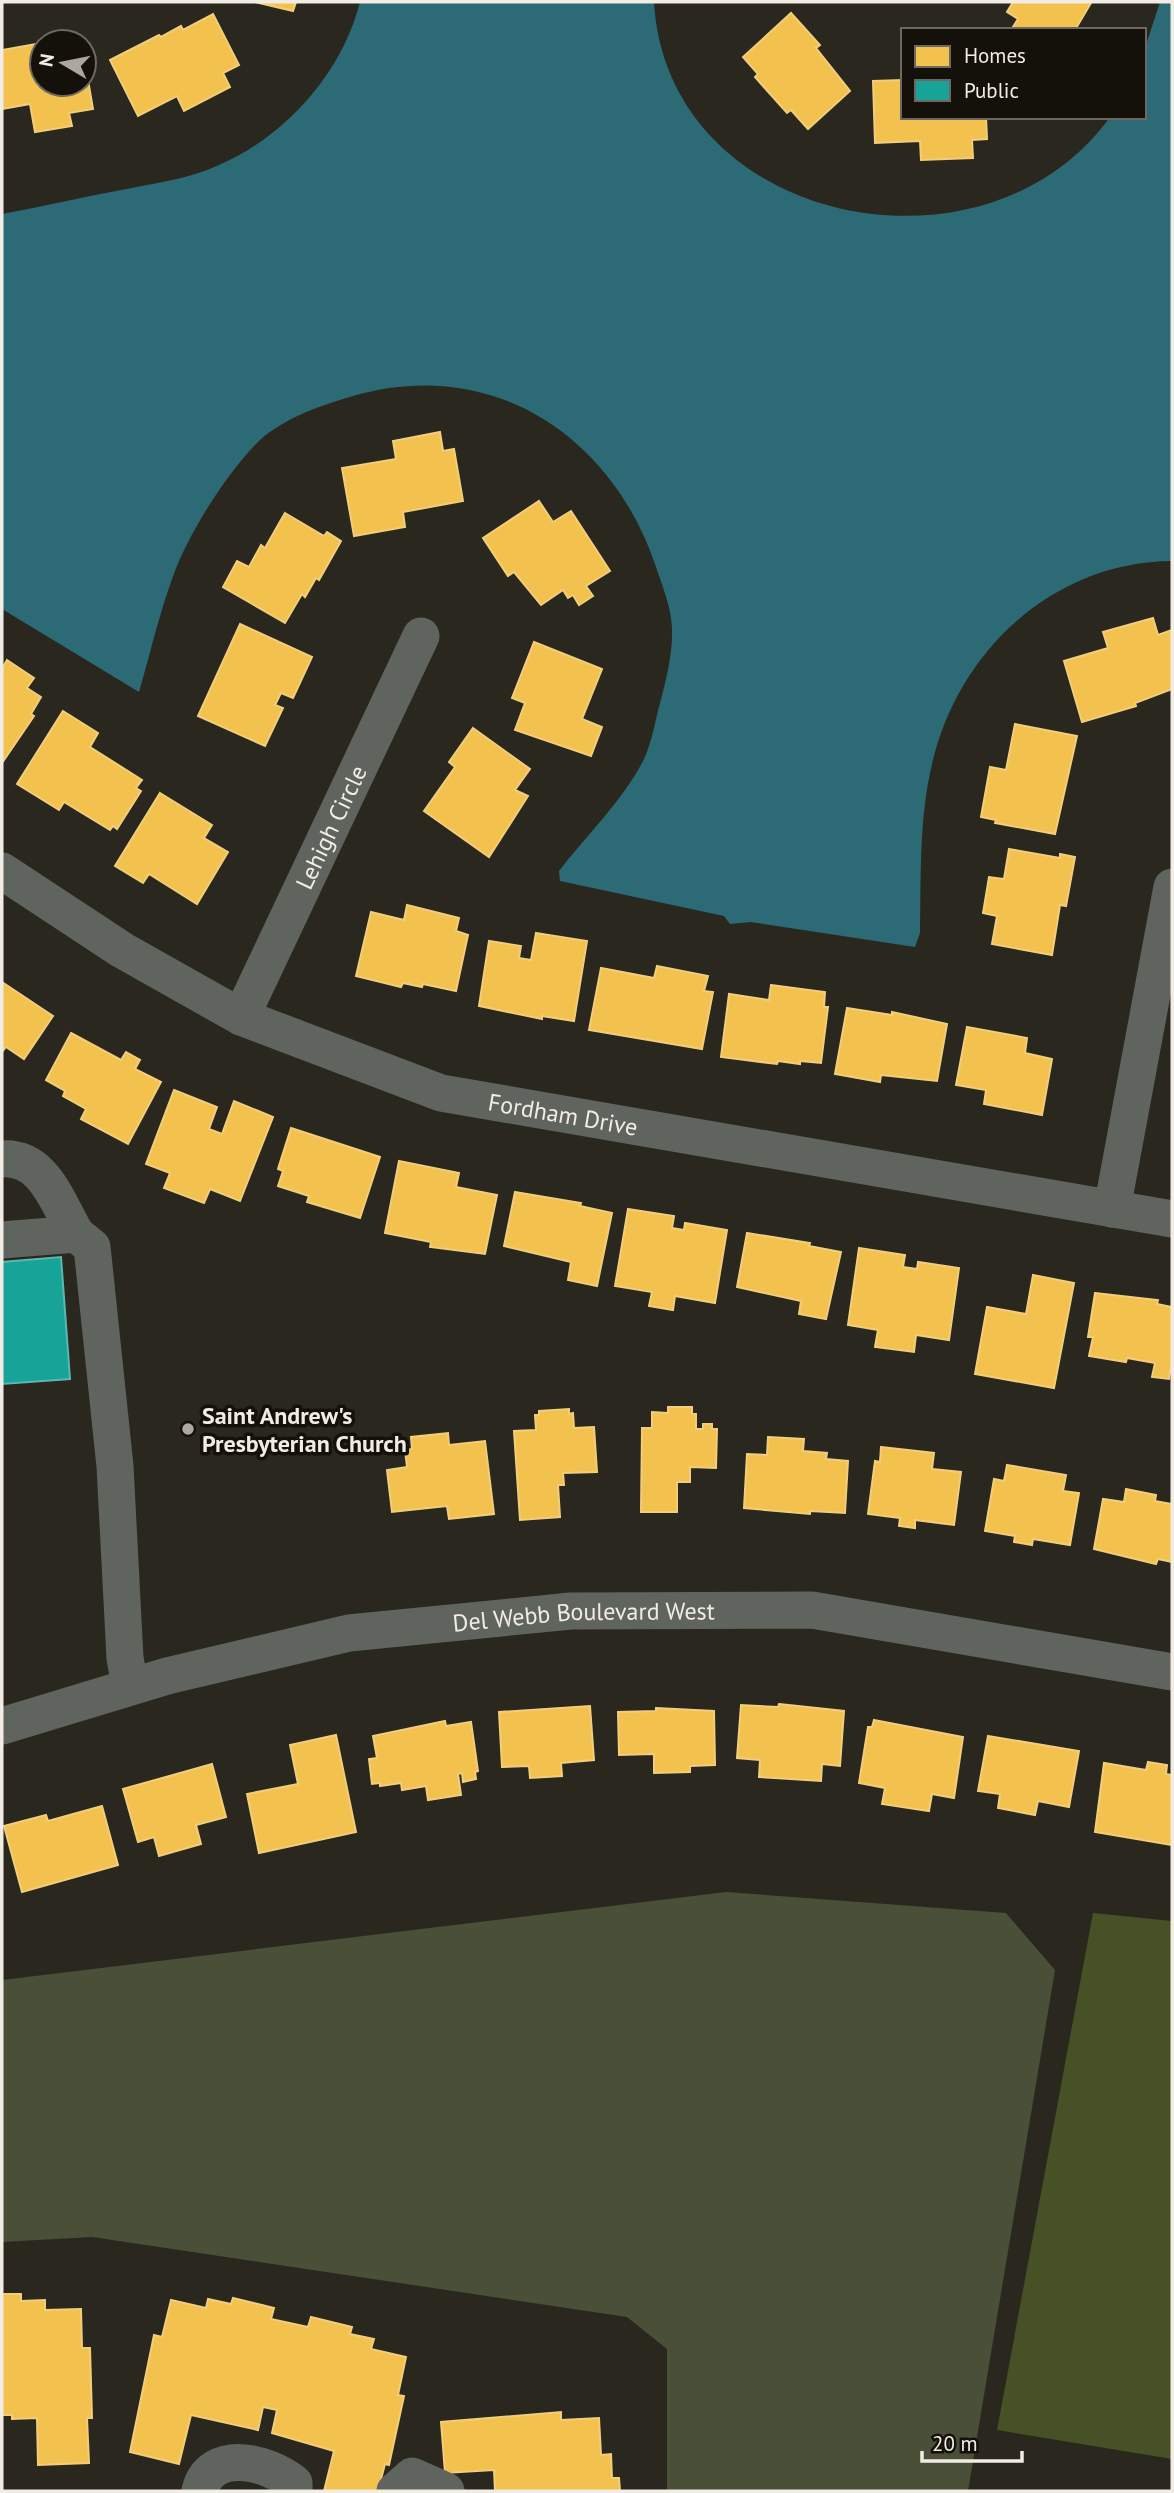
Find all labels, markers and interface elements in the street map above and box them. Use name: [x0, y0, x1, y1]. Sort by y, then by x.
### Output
north arrow: [28, 28, 98, 98]
legend: [901, 28, 1146, 119]
text: Homes: [964, 42, 1026, 69]
text: N: [33, 52, 59, 68]
text: Public: [964, 77, 1019, 104]
street label: Lehigh Circle: [288, 760, 373, 894]
street label: Fordham Drive: [486, 1086, 640, 1142]
place label: Saint Andrew's Presbyterian Church: [202, 1400, 407, 1459]
marker: Saint Andrew's Presbyterian Church: [180, 1421, 196, 1437]
street label: Del Webb Boulevard West: [451, 1595, 715, 1638]
scale bar: [922, 2420, 1022, 2464]
text: 20 m: [932, 2430, 978, 2457]

